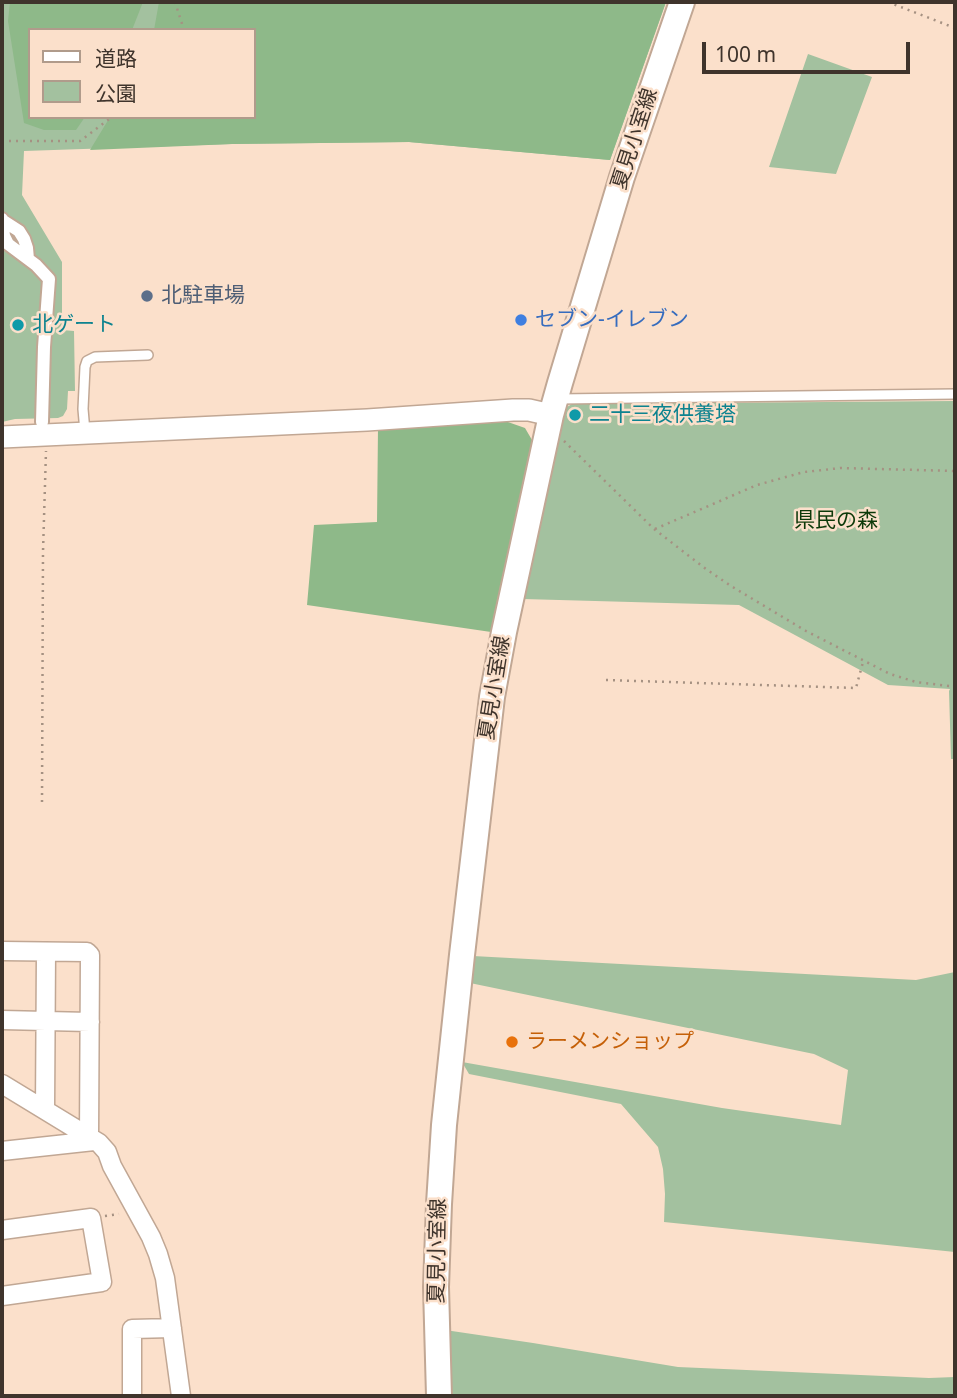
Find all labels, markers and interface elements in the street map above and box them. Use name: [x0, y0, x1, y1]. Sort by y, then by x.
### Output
legend: [28, 28, 256, 119]
scale bar: [705, 28, 913, 72]
text: 100 m: [715, 40, 776, 68]
text: 道路: [95, 44, 137, 72]
text: 公園: [95, 79, 137, 107]
street label: 夏見小室線: [607, 85, 663, 193]
place label: 北駐車場: [161, 283, 245, 309]
marker: 北駐車場: [139, 288, 155, 304]
place label: セブン-イレブン: [535, 307, 689, 333]
place label: 北ゲート: [32, 312, 116, 338]
marker: セブン-イレブン: [513, 312, 529, 328]
marker: 北ゲート: [10, 317, 26, 333]
place label: 二十三夜供養塔: [589, 402, 736, 428]
marker: 二十三夜供養塔: [567, 407, 583, 423]
park label: 県民の森: [794, 508, 878, 534]
street label: 夏見小室線: [474, 634, 516, 742]
place label: ラーメンショップ: [526, 1029, 694, 1055]
marker: ラーメンショップ: [504, 1034, 520, 1050]
street label: 夏見小室線: [424, 1198, 452, 1304]

